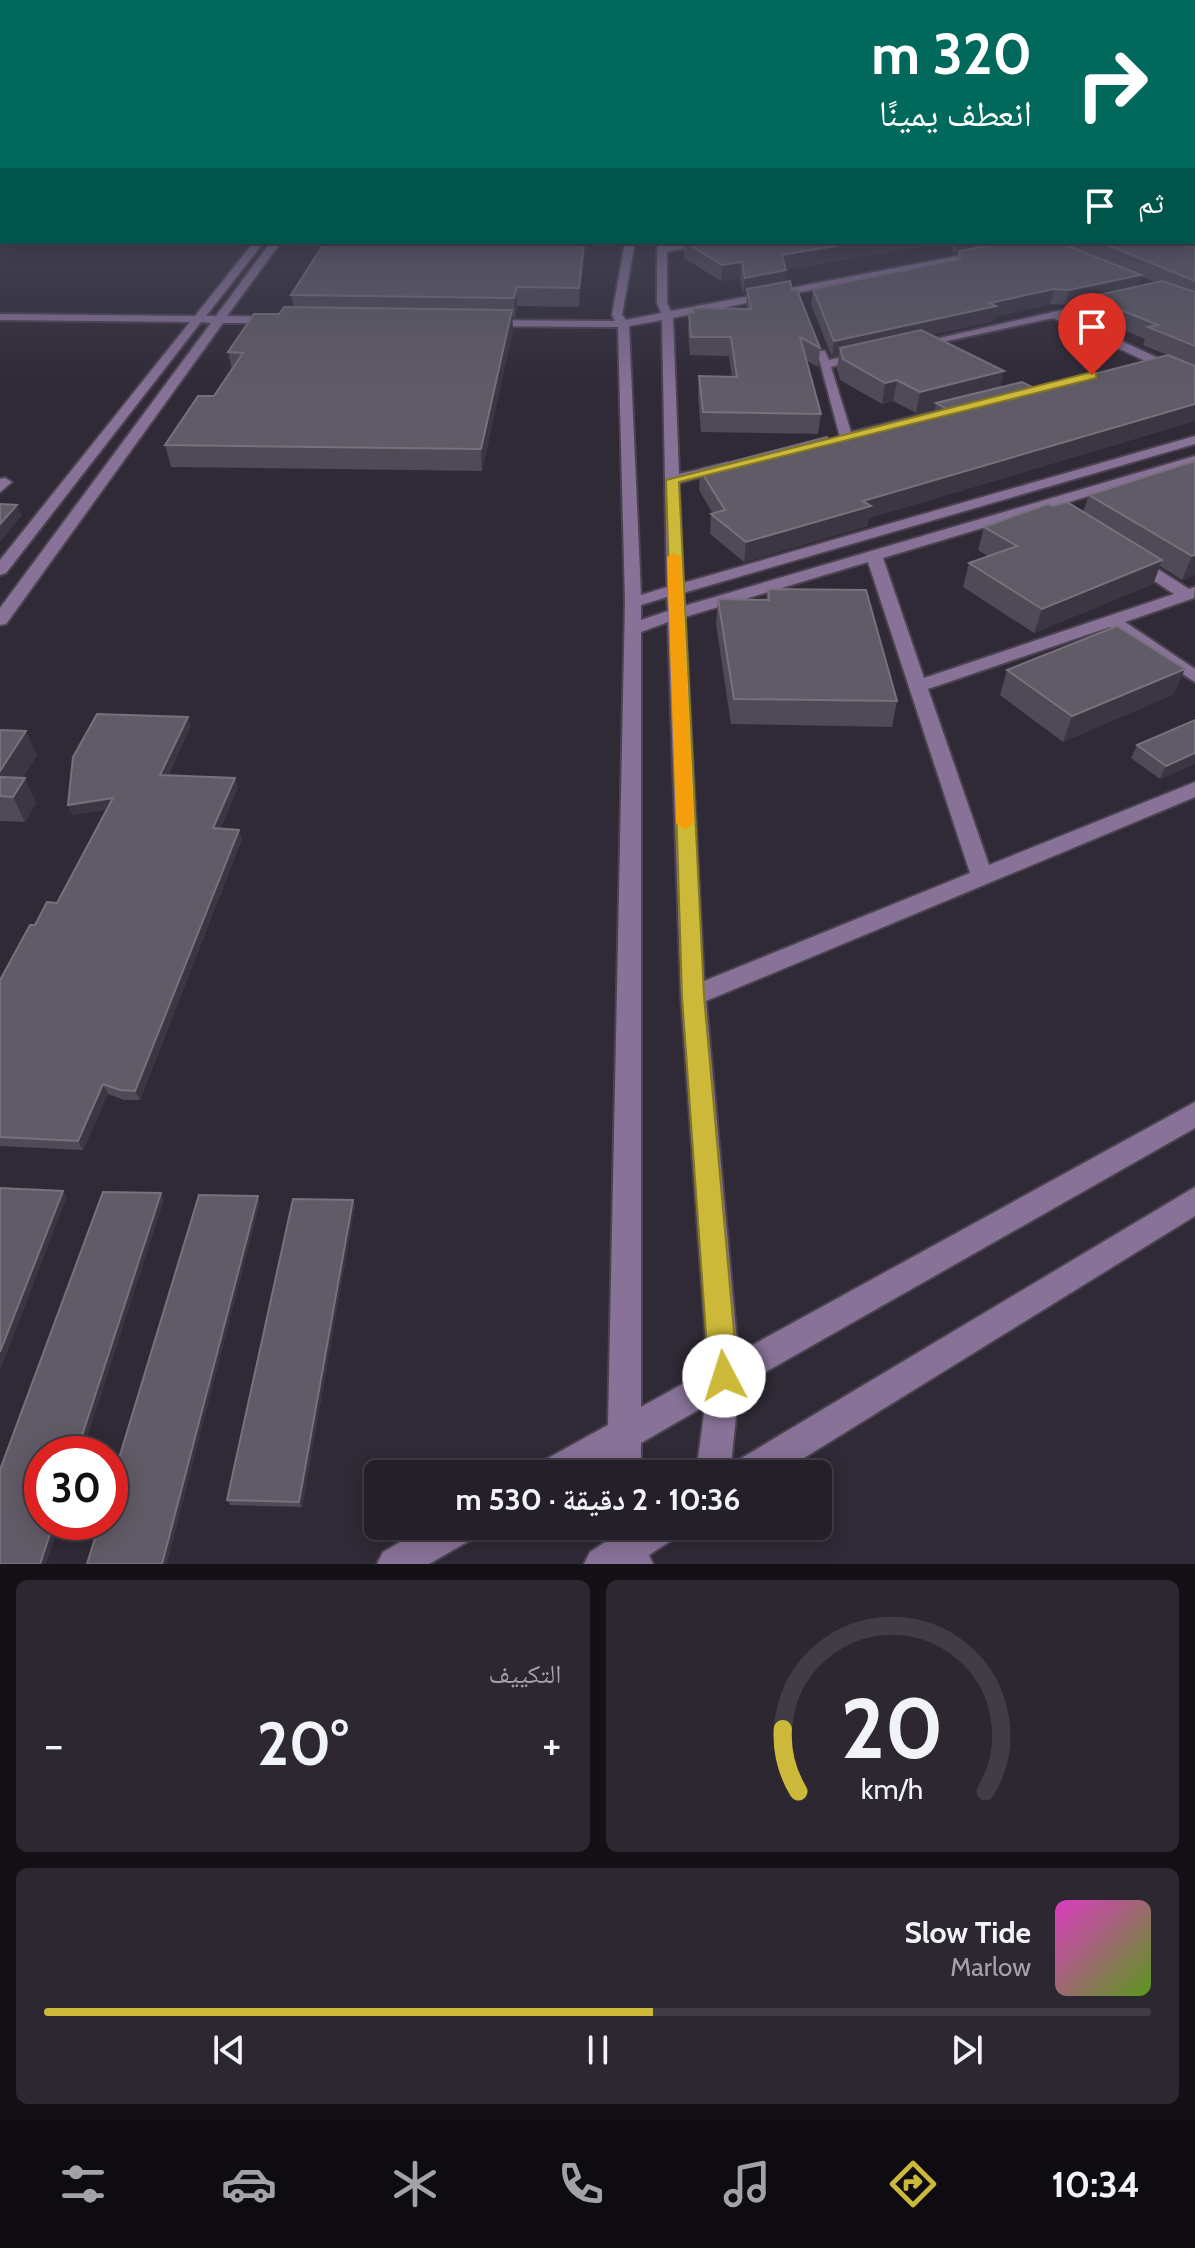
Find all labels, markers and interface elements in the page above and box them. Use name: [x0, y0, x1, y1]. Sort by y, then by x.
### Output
text: 320 m: [871, 20, 1032, 88]
icon: right: [1060, 32, 1164, 136]
text: انعطف يمينًا: [879, 91, 1032, 135]
icon: arrive: [1078, 184, 1122, 228]
text: ثم: [1138, 184, 1164, 221]
pin: [1058, 293, 1126, 375]
icon: arrive: [1070, 305, 1114, 349]
position arrow: [682, 1334, 766, 1418]
speed limit sign: 30: [24, 1436, 128, 1540]
text: 10:36 · 2 دقيقة · 530 m: [456, 1481, 740, 1518]
text: التكييف: [489, 1658, 562, 1690]
text: 20: [841, 1678, 944, 1779]
text: 20°: [257, 1707, 348, 1780]
text: −: [44, 1718, 63, 1771]
text: +: [542, 1718, 561, 1771]
text: km/h: [861, 1771, 924, 1806]
text: Slow Tide: [904, 1914, 1031, 1951]
text: Marlow: [950, 1951, 1031, 1983]
icon: previous: [207, 2028, 251, 2072]
icon: pause: [576, 2028, 620, 2072]
icon: next: [945, 2028, 989, 2072]
icon: filters: [55, 2156, 111, 2212]
icon: car: [221, 2156, 277, 2212]
icon: climate: [387, 2156, 443, 2212]
icon: phone: [553, 2156, 609, 2212]
icon: music: [719, 2156, 775, 2212]
icon: directions: [885, 2156, 941, 2212]
text: 10:34: [1052, 2162, 1140, 2206]

